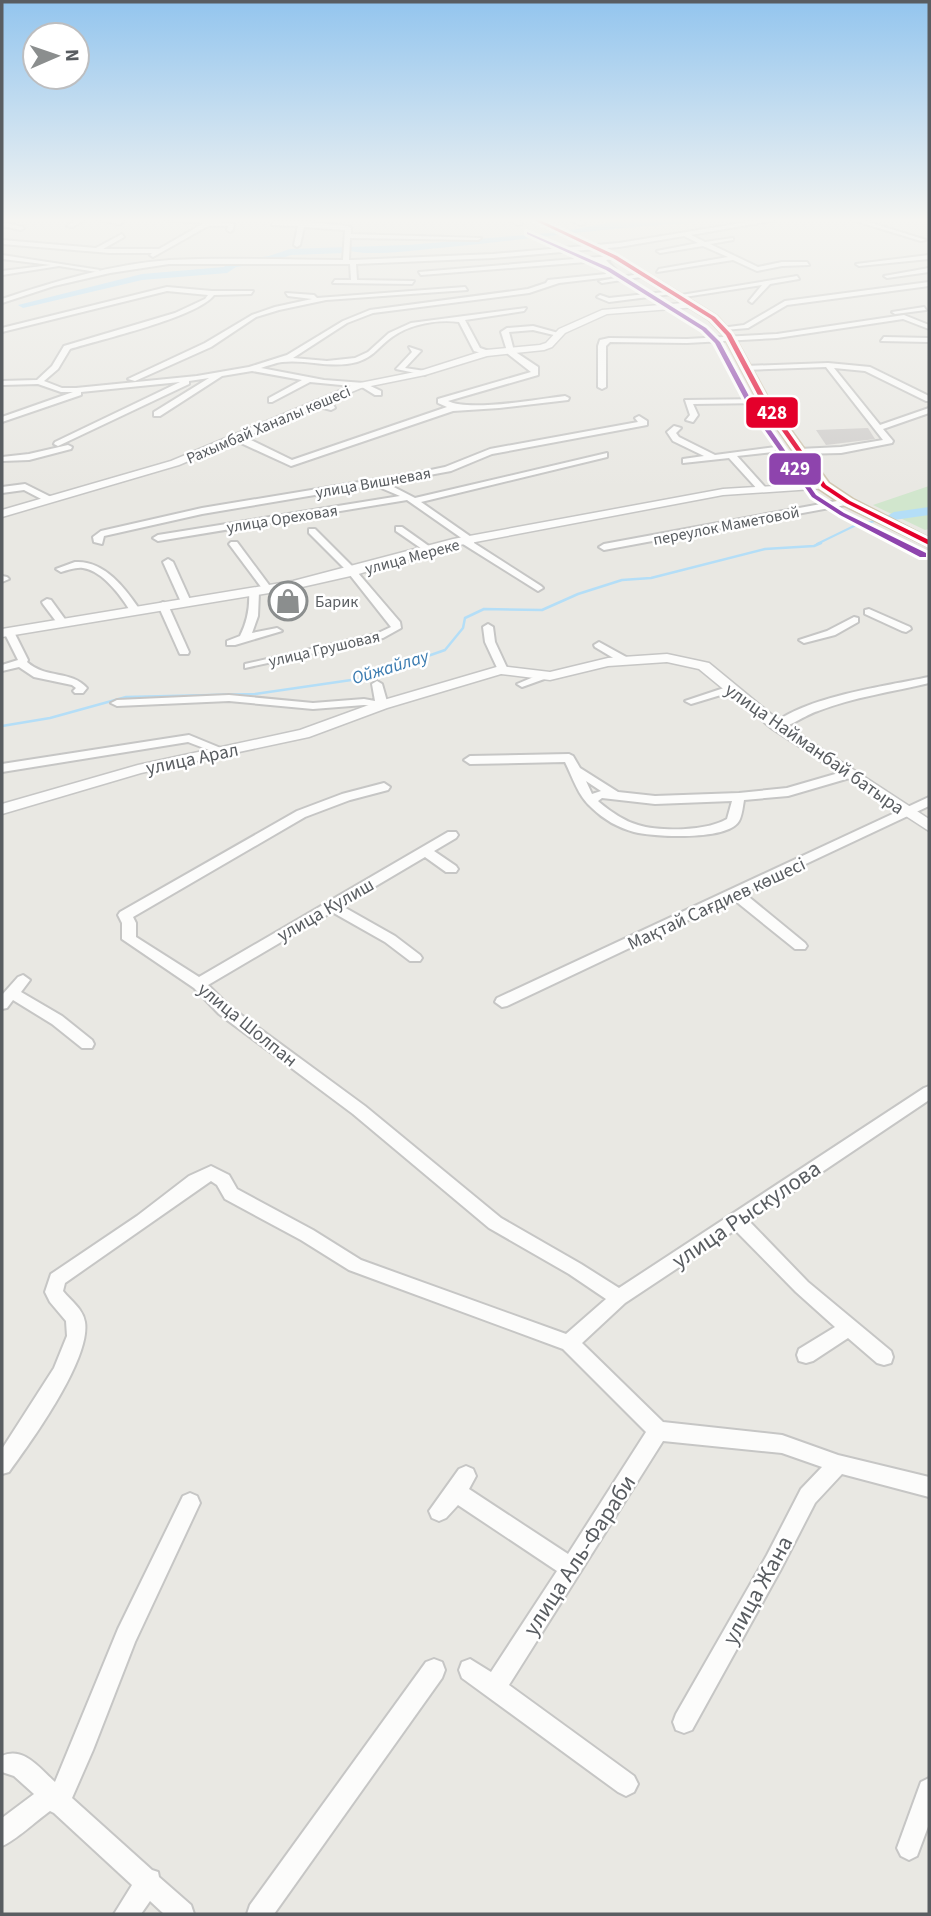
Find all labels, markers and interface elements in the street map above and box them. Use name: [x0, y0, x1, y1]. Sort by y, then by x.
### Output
north arrow: [21, 21, 91, 91]
text: N: [58, 49, 85, 62]
street label: Рахымбай Ханалы көшесі: [183, 380, 354, 470]
line badge: 428: [745, 396, 799, 429]
text: 428: [757, 400, 787, 427]
line badge: 429: [768, 452, 822, 486]
text: 429: [780, 456, 810, 483]
street label: улица Вишневая: [314, 462, 433, 504]
street label: улица Ореховая: [225, 499, 339, 539]
street label: переулок Маметовой: [651, 501, 801, 551]
street label: улица Мереке: [363, 534, 462, 580]
shop icon: Барик: [267, 580, 309, 622]
place label: Барик: [315, 591, 358, 613]
street label: улица Грушовая: [266, 625, 382, 672]
water label: Ойжайлау: [349, 644, 433, 691]
street label: улица Найманбай батыра: [719, 677, 909, 822]
street label: улица Арал: [144, 737, 241, 782]
street label: Мақтай Сағдиев көшесі: [623, 851, 810, 958]
street label: улица Кулиш: [272, 872, 379, 949]
street label: улица Шолпан: [191, 976, 303, 1074]
street label: улица Рыскулова: [665, 1152, 827, 1277]
street label: улица Аль-Фараби: [515, 1468, 644, 1642]
street label: улица Жана: [714, 1530, 801, 1651]

